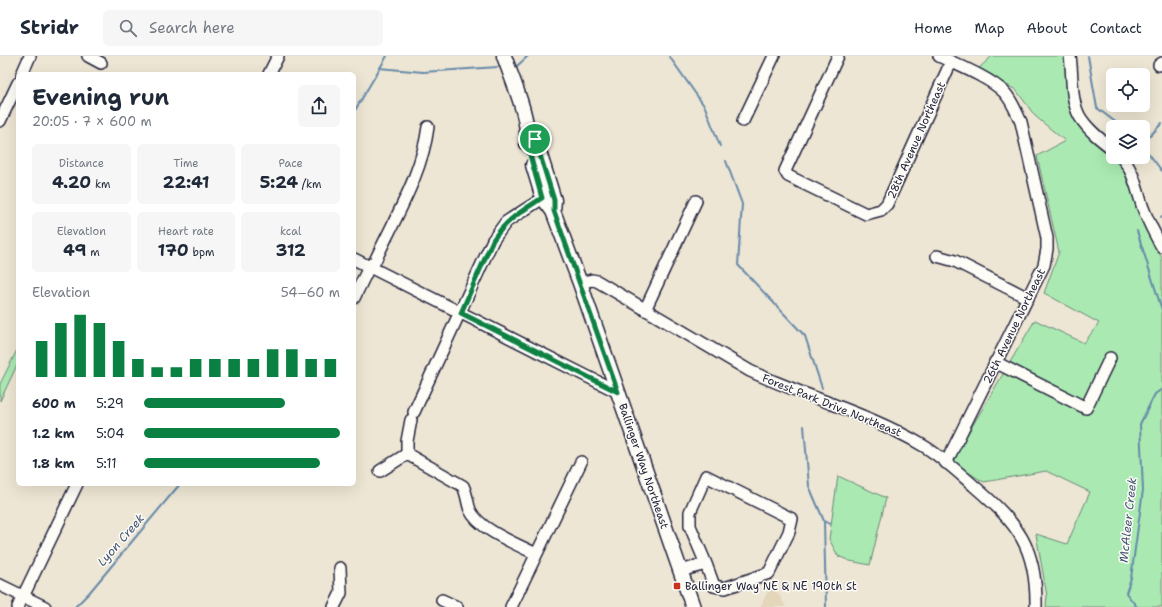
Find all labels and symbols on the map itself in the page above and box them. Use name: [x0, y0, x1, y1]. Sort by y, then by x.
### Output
street label: 28th Avenue Northeast: [884, 79, 949, 201]
pin: [518, 122, 552, 156]
street label: 26th Avenue Northeast: [980, 266, 1049, 386]
street label: Forest Park Drive Northeast: [760, 371, 904, 440]
street label: Ballinger Way Northeast: [615, 401, 672, 531]
water label: McAleer Creek: [1116, 477, 1140, 563]
water label: Lyon Creek: [94, 510, 148, 570]
place label: Ballinger Way NE & NE 190th St: [685, 579, 857, 594]
marker: Ballinger Way NE & NE 190th St: [672, 581, 682, 591]

